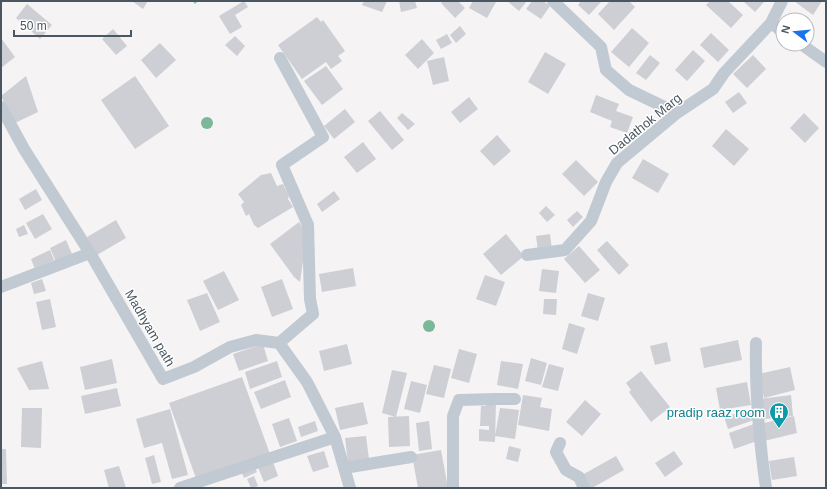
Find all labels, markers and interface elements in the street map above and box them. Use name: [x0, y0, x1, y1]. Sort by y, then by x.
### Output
scale bar: [14, 12, 131, 38]
north arrow: [775, 12, 815, 52]
text: 50 m: [20, 19, 47, 33]
text: N: [779, 24, 792, 35]
street label: Dadathok Marg: [606, 90, 684, 158]
street label: Madhyam path: [122, 287, 178, 369]
building icon: pradip raaz room: [768, 401, 790, 429]
place label: pradip raaz room: [667, 405, 765, 420]

